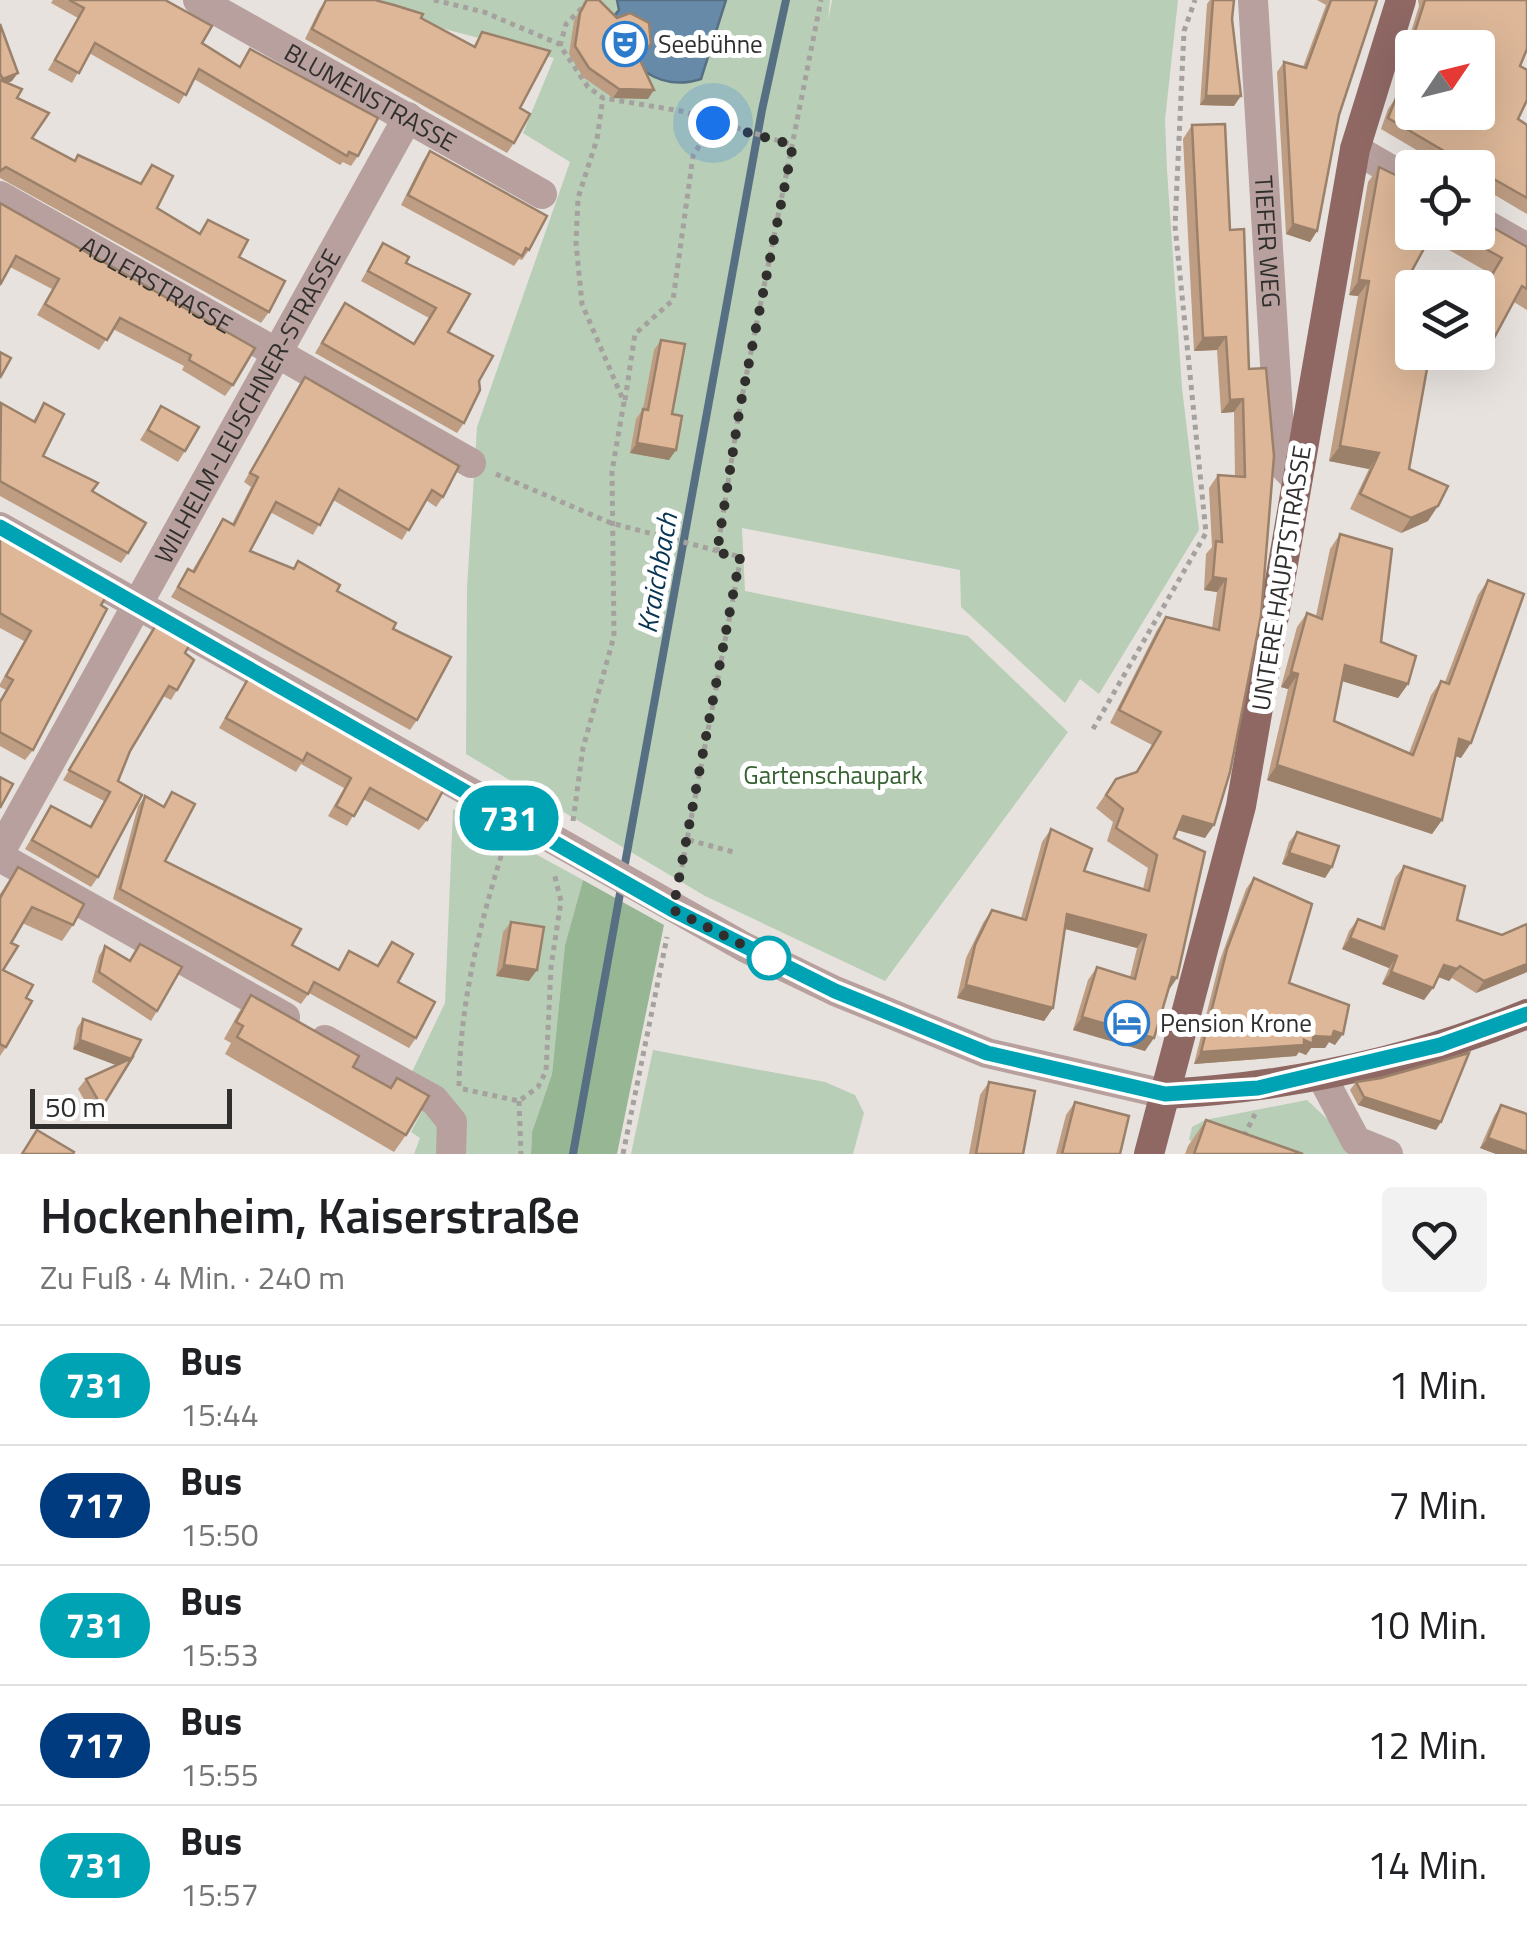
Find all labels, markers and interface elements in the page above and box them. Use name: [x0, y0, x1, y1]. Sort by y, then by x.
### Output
theatre icon: Seebühne: [602, 21, 648, 67]
place label: Seebühne: [658, 25, 763, 63]
north arrow: [1395, 30, 1495, 130]
map controls: [1395, 30, 1495, 370]
street label: BLUMENSTRASSE: [277, 33, 464, 161]
your location: [688, 98, 738, 148]
button: locate: [1395, 150, 1495, 250]
street label: TIEFER WEG: [1245, 174, 1291, 309]
street label: ADLERSTRASSE: [73, 226, 240, 343]
street label: WILHELM-LEUSCHNER-STRASSE: [145, 242, 350, 570]
button: layers: [1395, 270, 1495, 370]
street label: UNTERE HAUPTSTRASSE: [1241, 443, 1321, 713]
water label: Kraichbach: [625, 508, 688, 636]
park label: Gartenschaupark: [743, 756, 923, 794]
line badge: 731: [452, 786, 566, 850]
text: 731: [480, 791, 538, 845]
unlabelled marker: [748, 937, 790, 979]
hotel icon: Pension Krone: [1104, 1000, 1150, 1046]
place label: Pension Krone: [1160, 1004, 1312, 1042]
scale bar: [30, 1084, 232, 1128]
text: 50 m: [45, 1085, 106, 1128]
text: Hockenheim, Kaiserstraße: [40, 1179, 580, 1252]
button: heart: [1382, 1187, 1487, 1292]
text: Zu Fuß · 4 Min. · 240 m: [40, 1253, 345, 1301]
text: Bus: [180, 1332, 242, 1390]
text: 1 Min.: [1389, 1356, 1487, 1414]
text: 731: [66, 1358, 124, 1412]
text: 15:44: [180, 1390, 259, 1438]
text: Bus: [180, 1452, 242, 1510]
text: 7 Min.: [1389, 1476, 1487, 1534]
text: 717: [66, 1478, 124, 1532]
text: 15:50: [180, 1510, 259, 1558]
text: Bus: [180, 1572, 242, 1630]
text: 10 Min.: [1367, 1596, 1487, 1654]
text: 731: [66, 1598, 124, 1652]
text: 15:53: [180, 1630, 259, 1678]
text: Bus: [180, 1692, 242, 1750]
text: 12 Min.: [1367, 1716, 1487, 1774]
text: 717: [66, 1718, 124, 1772]
text: 15:55: [180, 1750, 259, 1798]
text: Bus: [180, 1812, 242, 1870]
text: 14 Min.: [1367, 1836, 1487, 1894]
text: 731: [66, 1838, 124, 1892]
text: 15:57: [180, 1870, 259, 1918]

